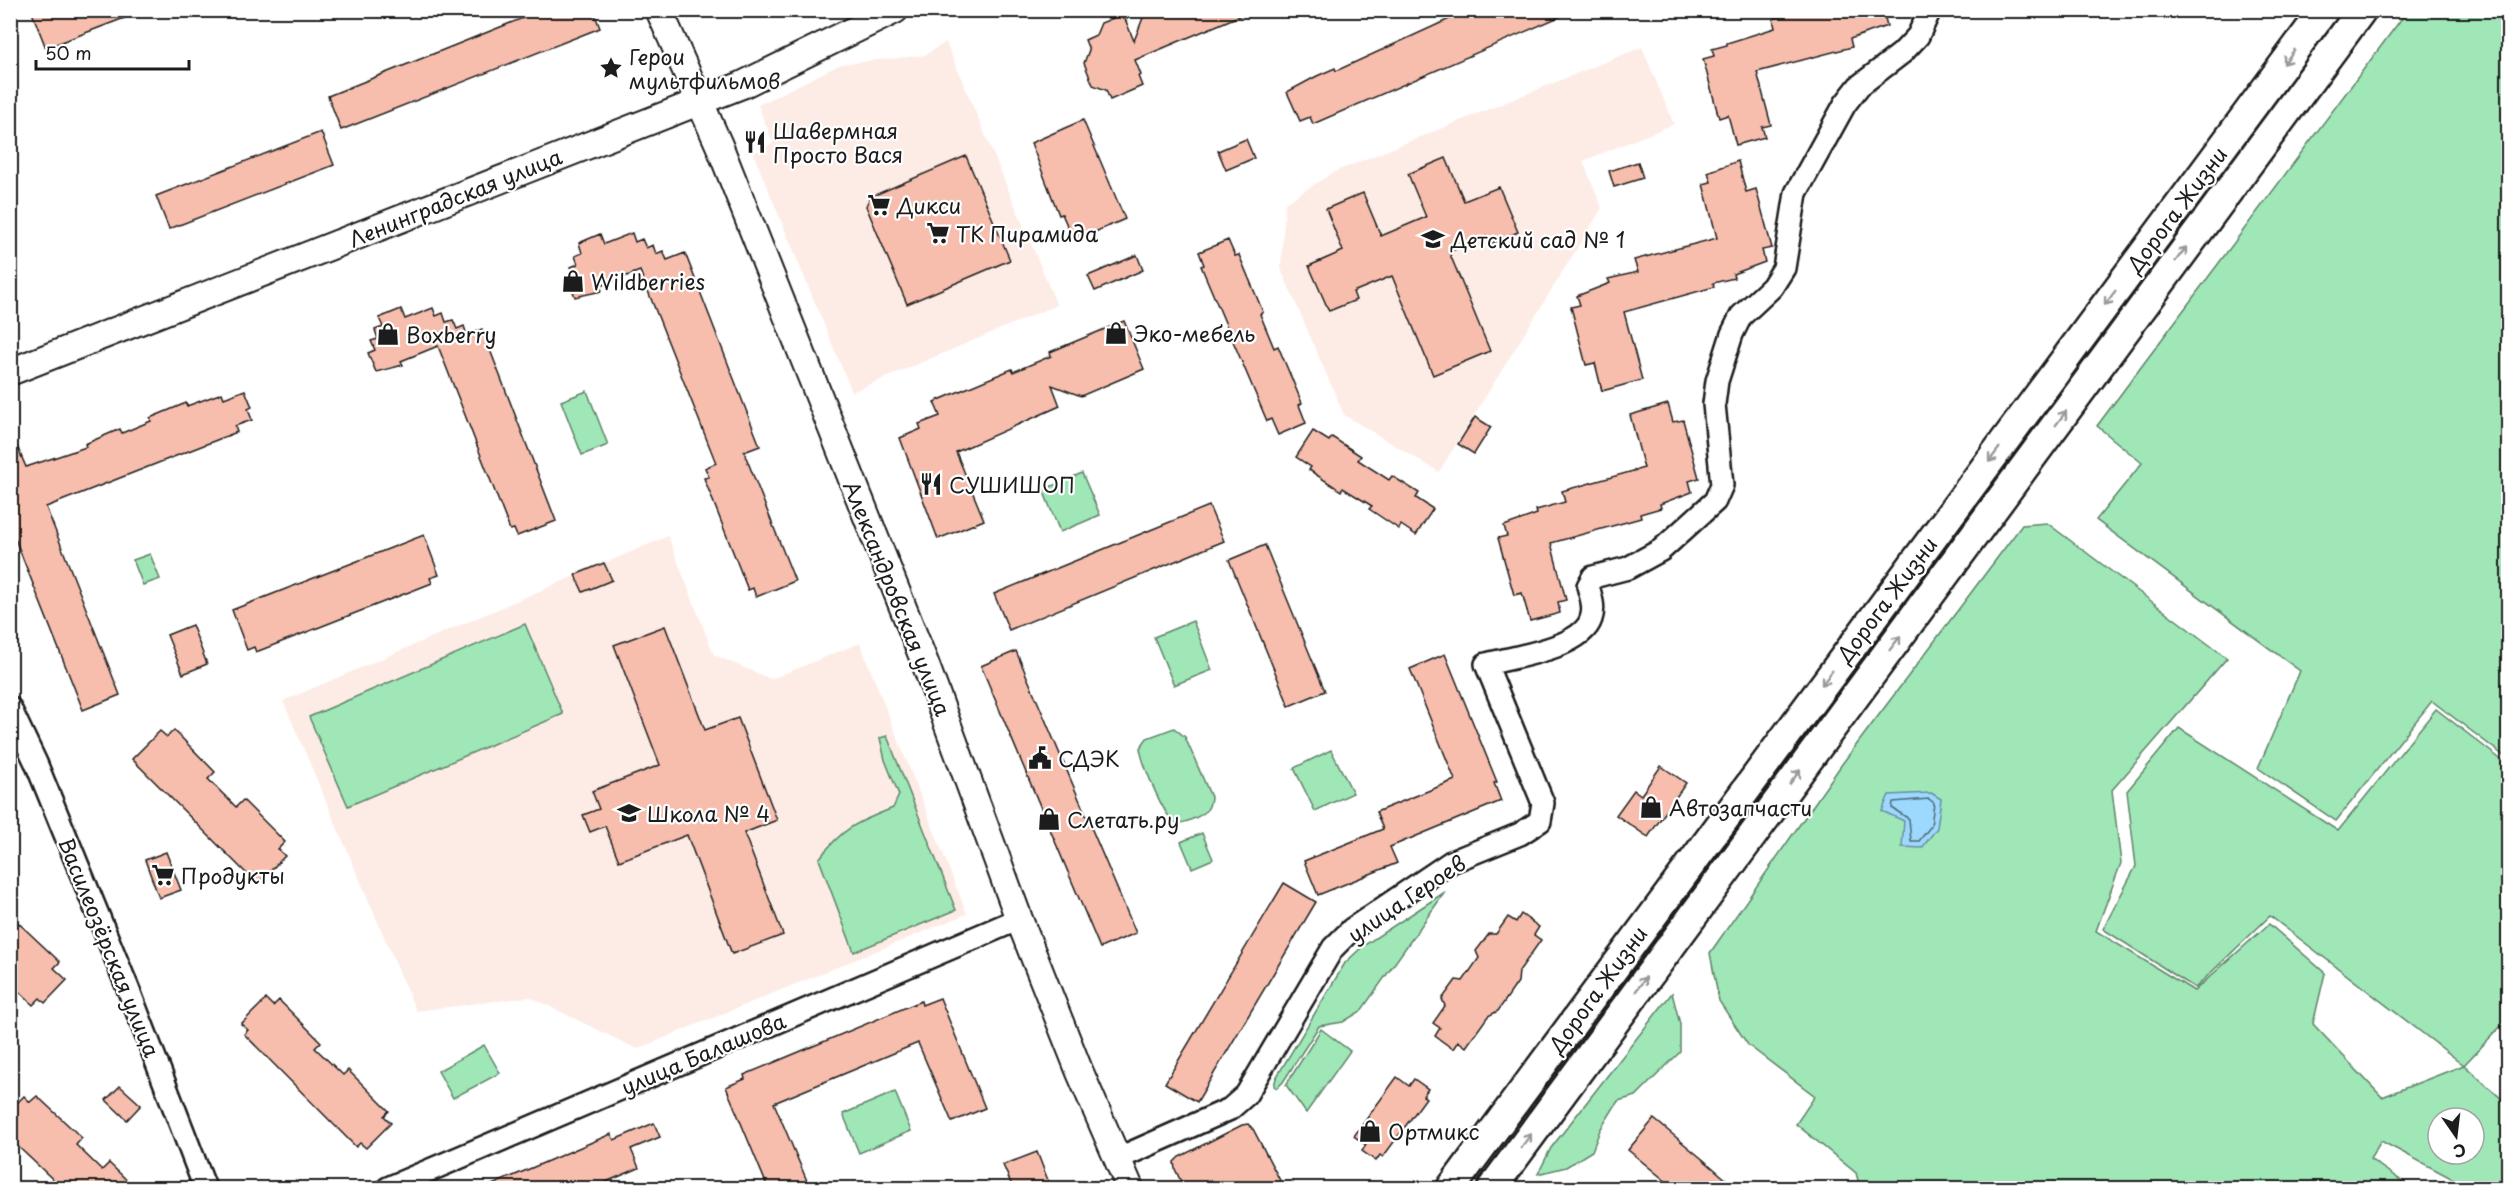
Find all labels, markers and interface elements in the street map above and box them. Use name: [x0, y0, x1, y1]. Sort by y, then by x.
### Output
scale bar: [36, 33, 189, 71]
text: 50 m: [45, 39, 92, 66]
place label: Герои мультфильмов: [629, 40, 780, 96]
one-way arrow: [2283, 49, 2295, 65]
place icon: Герои мультфильмов: [598, 55, 624, 81]
place label: Шавермная Просто Вася: [773, 114, 903, 170]
restaurant icon: Шавермная Просто Вася: [742, 129, 768, 155]
street label: Ленинградская улица: [344, 139, 567, 254]
street label: Дорога Жизни: [2117, 139, 2234, 279]
place label: Дикси: [896, 189, 961, 221]
supermarket icon: Дикси: [866, 192, 892, 218]
place label: ТК Пирамида: [956, 217, 1099, 249]
supermarket icon: ТК Пирамида: [925, 220, 951, 246]
place label: Детский сад № 1: [1450, 223, 1625, 255]
school or university icon: Детский сад № 1: [1420, 226, 1446, 252]
one-way arrow: [2174, 246, 2187, 262]
place label: Wildberries: [591, 265, 705, 297]
shop icon: Wildberries: [560, 268, 586, 294]
one-way arrow: [2104, 290, 2116, 306]
place label: Эко-мебель: [1133, 317, 1255, 349]
place label: Boxberry: [406, 318, 497, 350]
shop icon: Эко-мебель: [1103, 320, 1129, 346]
shop icon: Boxberry: [375, 321, 401, 347]
one-way arrow: [2055, 411, 2067, 427]
one-way arrow: [1987, 446, 2000, 462]
place label: СУШИШОП: [949, 468, 1075, 500]
restaurant icon: СУШИШОП: [918, 471, 944, 497]
street label: Александровская улица: [836, 476, 960, 721]
street label: Дорога Жизни: [1827, 529, 1944, 669]
one-way arrow: [1889, 635, 1902, 651]
one-way arrow: [1821, 670, 1833, 686]
place label: СДЭК: [1058, 742, 1120, 774]
public building icon: СДЭК: [1027, 745, 1053, 771]
one-way arrow: [1789, 769, 1802, 785]
place label: Автозапчасти: [1669, 791, 1812, 823]
shop icon: Автозапчасти: [1638, 794, 1664, 820]
place label: Школа № 4: [647, 797, 770, 829]
school or university icon: Школа № 4: [616, 800, 642, 826]
place label: Слетать.ру: [1067, 803, 1180, 835]
shop icon: Слетать.ру: [1036, 806, 1062, 832]
street label: Василеозёрская улица: [51, 832, 169, 1062]
street label: улица Героев: [1340, 847, 1472, 949]
place label: Продукты: [181, 859, 285, 891]
supermarket icon: Продукты: [150, 862, 176, 888]
street label: Дорога Жизни: [1539, 919, 1654, 1060]
one-way arrow: [1635, 976, 1648, 992]
street label: улица Балашова: [616, 1004, 790, 1102]
north arrow: [2426, 1106, 2486, 1166]
place label: Ортмикс: [1388, 1115, 1480, 1147]
shop icon: Ортмикс: [1357, 1118, 1383, 1144]
one-way arrow: [1520, 1134, 1532, 1150]
text: С: [2451, 1138, 2469, 1165]

